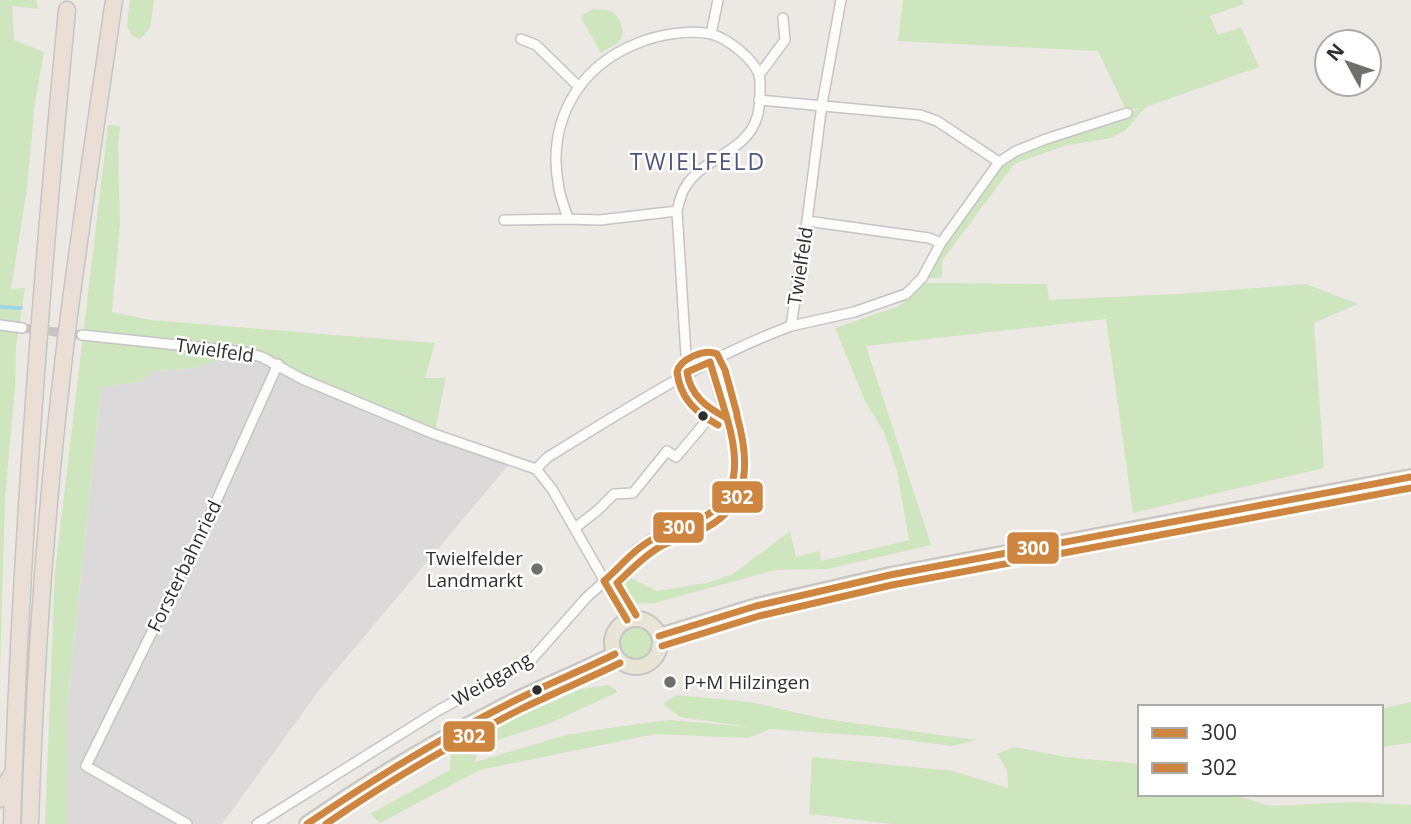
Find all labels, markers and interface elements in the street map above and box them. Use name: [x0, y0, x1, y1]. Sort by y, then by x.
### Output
north arrow: [1313, 28, 1383, 98]
text: N: [1320, 38, 1350, 66]
district label: TWIELFELD: [630, 145, 766, 177]
street label: Twielfeld: [781, 225, 819, 307]
street label: Twielfeld: [174, 332, 256, 368]
unlabelled marker: [696, 409, 710, 423]
line badge: 302: [711, 480, 764, 514]
text: 302: [721, 484, 753, 510]
street label: Forsterbahnried: [141, 496, 227, 636]
line badge: 300: [652, 511, 705, 544]
text: 300: [663, 514, 695, 540]
line badge: 300: [1006, 531, 1060, 565]
text: 300: [1017, 535, 1049, 561]
place label: Twielfelder Landmarkt: [426, 545, 523, 593]
marker: Twielfelder Landmarkt: [529, 561, 545, 577]
street label: Weidgang: [448, 646, 536, 712]
place label: P+M Hilzingen: [684, 669, 810, 695]
marker: P+M Hilzingen: [662, 674, 678, 690]
unlabelled marker: [530, 683, 544, 697]
legend: [1138, 705, 1383, 796]
text: 300: [1201, 718, 1237, 746]
line badge: 302: [442, 720, 496, 753]
text: 302: [453, 723, 485, 749]
text: 302: [1201, 753, 1237, 781]

